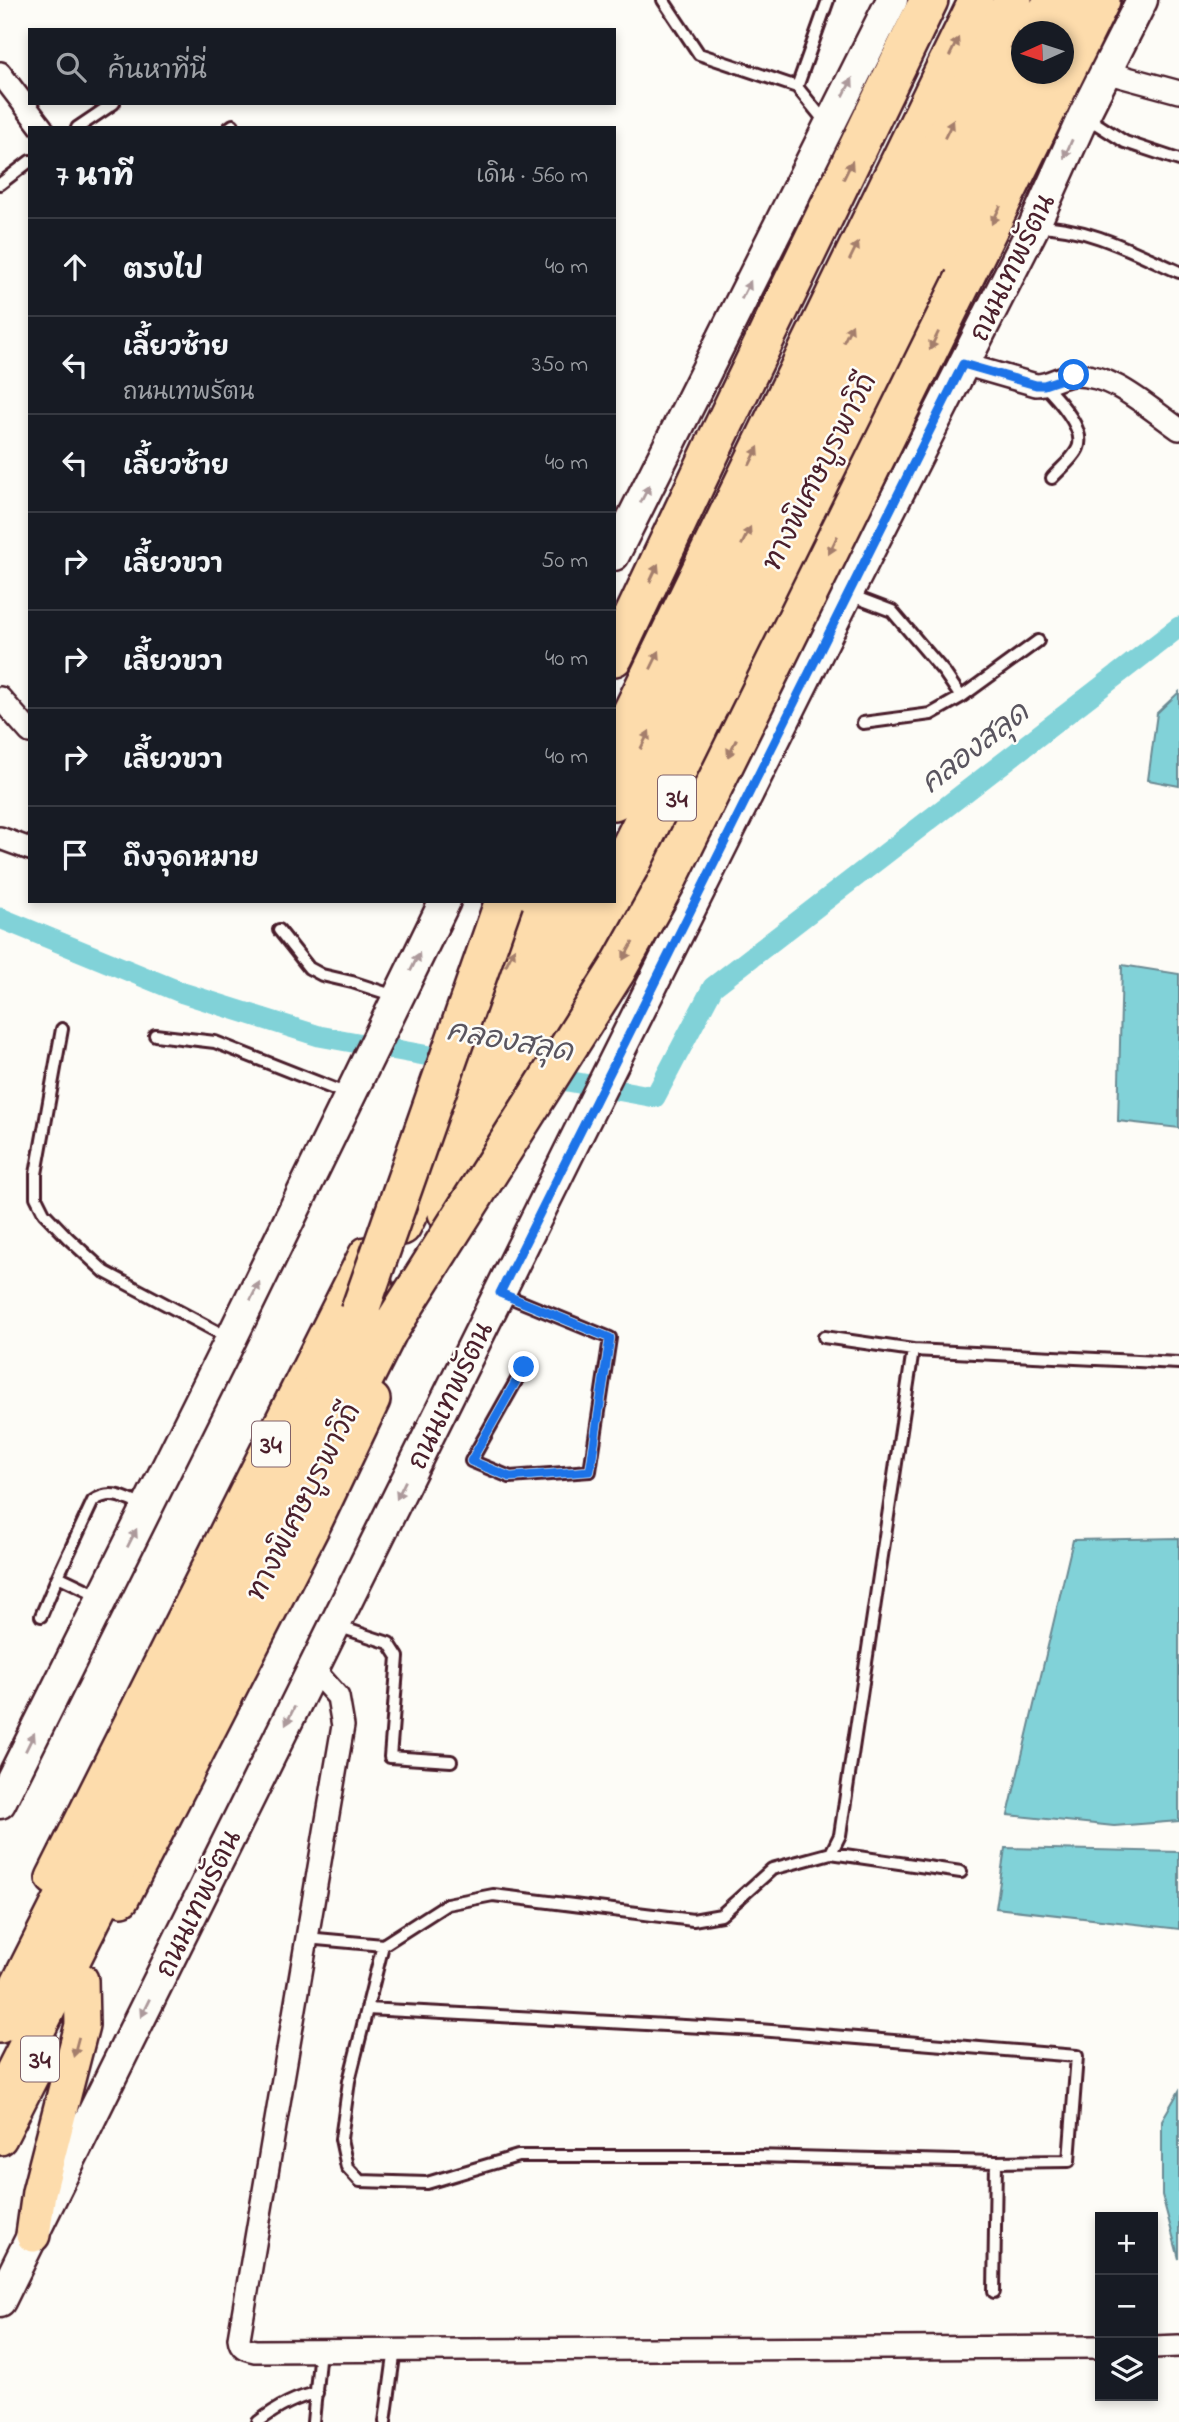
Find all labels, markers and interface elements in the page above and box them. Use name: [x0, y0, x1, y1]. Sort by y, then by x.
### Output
north arrow: [1011, 21, 1074, 84]
search box: [28, 28, 616, 105]
one-way arrow: [948, 37, 959, 57]
icon: search: [52, 48, 90, 86]
text: ค้นหาที่นี่: [108, 53, 207, 91]
one-way arrow: [843, 77, 854, 97]
one-way arrow: [944, 119, 955, 139]
one-way arrow: [1062, 139, 1074, 159]
text: 7 นาที: [56, 156, 134, 200]
text: เดิน · 560 m: [476, 160, 588, 193]
one-way arrow: [843, 160, 854, 180]
street label: ถนนเทพรัตน: [961, 187, 1068, 349]
one-way arrow: [990, 205, 1001, 225]
one-way arrow: [848, 241, 860, 261]
icon: ahead: [56, 248, 94, 286]
text: 40 m: [545, 251, 588, 284]
text: ตรงไป: [123, 253, 203, 291]
one-way arrow: [740, 280, 752, 300]
one-way arrow: [842, 323, 853, 343]
text: เลี้ยวซ้าย: [123, 330, 229, 368]
one-way arrow: [929, 331, 940, 351]
icon: left: [56, 346, 94, 384]
text: 350 m: [532, 349, 588, 382]
route start: [1058, 359, 1089, 390]
street label: ทางพิเศษบูรพาวิถี: [753, 366, 889, 579]
text: ถนนเทพรัตน: [123, 377, 254, 410]
icon: left: [56, 444, 94, 482]
one-way arrow: [749, 446, 760, 466]
text: 40 m: [545, 447, 588, 480]
text: เลี้ยวซ้าย: [123, 449, 229, 487]
one-way arrow: [639, 484, 650, 504]
one-way arrow: [741, 526, 752, 546]
one-way arrow: [828, 535, 840, 555]
icon: right: [56, 542, 94, 580]
text: 50 m: [541, 545, 588, 578]
text: เลี้ยวขวา: [123, 547, 223, 585]
one-way arrow: [648, 563, 659, 583]
icon: right: [56, 640, 94, 678]
text: 40 m: [545, 643, 588, 676]
text: เลี้ยวขวา: [123, 645, 223, 683]
one-way arrow: [649, 650, 660, 670]
water label: คลองสลุด: [912, 692, 1041, 806]
one-way arrow: [639, 730, 650, 750]
icon: right: [56, 738, 94, 776]
one-way arrow: [727, 738, 738, 758]
text: 40 m: [545, 741, 588, 774]
text: เลี้ยวขวา: [123, 743, 223, 781]
road number: 34: [658, 776, 696, 820]
icon: arrive: [56, 836, 94, 874]
text: ถึงจุดหมาย: [123, 841, 259, 879]
one-way arrow: [622, 941, 634, 960]
one-way arrow: [505, 947, 516, 967]
one-way arrow: [409, 952, 421, 972]
water label: คลองสลุด: [443, 1010, 577, 1076]
one-way arrow: [249, 1281, 260, 1301]
street label: ถนนเทพรัตน: [399, 1315, 506, 1477]
route end: [508, 1351, 539, 1382]
street label: ทางพิเศษบูรพาวิถี: [237, 1396, 373, 1609]
road number: 34: [252, 1422, 290, 1466]
one-way arrow: [396, 1480, 407, 1500]
one-way arrow: [126, 1528, 138, 1548]
one-way arrow: [284, 1706, 295, 1726]
one-way arrow: [25, 1732, 36, 1752]
street label: ถนนเทพรัตน: [147, 1823, 254, 1985]
one-way arrow: [140, 1998, 151, 2018]
road number: 34: [21, 2036, 59, 2082]
one-way arrow: [70, 2037, 81, 2059]
map controls: [1095, 2212, 1158, 2401]
button: +: [1095, 2212, 1158, 2275]
button: −: [1095, 2275, 1158, 2338]
button: layers: [1095, 2338, 1158, 2401]

